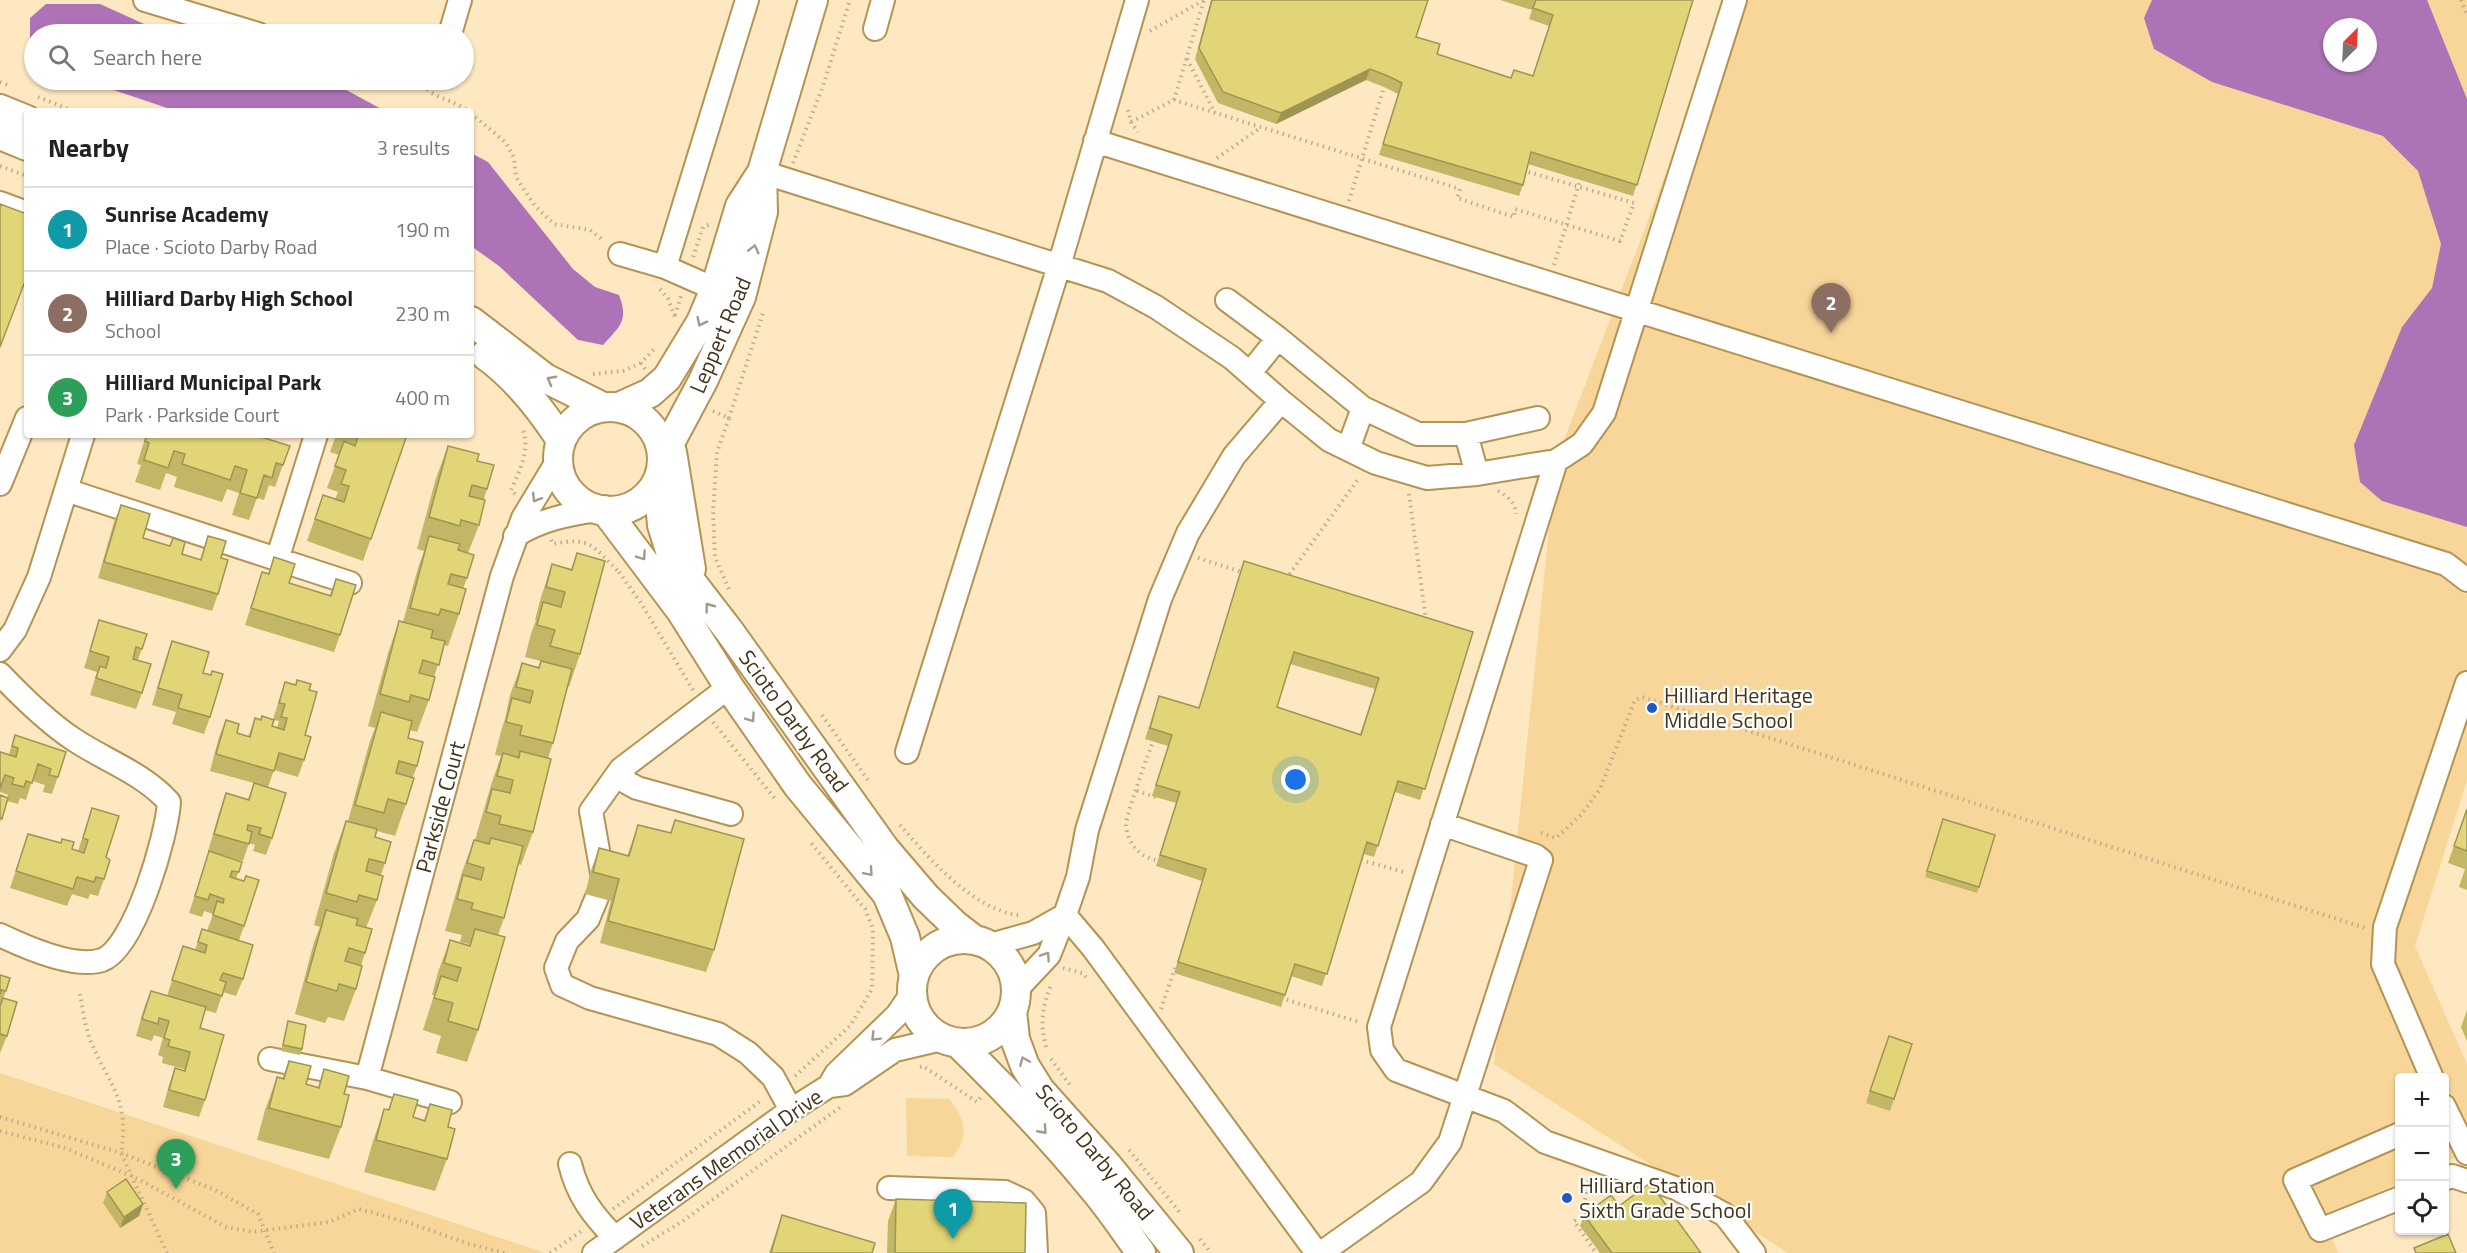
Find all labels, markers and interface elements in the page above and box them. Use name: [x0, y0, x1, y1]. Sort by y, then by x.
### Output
north arrow: [2323, 18, 2377, 72]
search box: [24, 24, 474, 90]
text: Search here: [93, 40, 202, 74]
icon: search: [45, 41, 78, 74]
text: Nearby: [48, 128, 129, 167]
text: 3 results: [377, 132, 450, 163]
text: Sunrise Academy: [105, 197, 268, 231]
text: 1: [62, 214, 73, 245]
text: 190 m: [395, 214, 450, 245]
text: Place · Scioto Darby Road: [105, 231, 317, 262]
one-way arrow: [746, 244, 759, 254]
street label: Leppert Road: [680, 271, 760, 399]
text: Hilliard Darby High School: [105, 281, 353, 315]
pin: 2: [1812, 284, 1850, 333]
text: 2: [62, 298, 73, 329]
text: 230 m: [395, 298, 450, 329]
text: School: [105, 315, 161, 346]
one-way arrow: [696, 316, 708, 327]
text: Hilliard Municipal Park: [105, 365, 321, 399]
one-way arrow: [547, 376, 557, 387]
text: 3: [62, 382, 73, 413]
text: 400 m: [395, 382, 450, 413]
text: Park · Parkside Court: [105, 399, 279, 430]
one-way arrow: [531, 492, 543, 502]
one-way arrow: [634, 550, 645, 561]
one-way arrow: [706, 602, 717, 613]
street label: Scioto Darby Road: [730, 643, 858, 799]
place label: Hilliard Heritage Middle School: [1664, 678, 1813, 737]
marker: Hilliard Heritage Middle School: [1645, 701, 1659, 715]
one-way arrow: [744, 711, 755, 722]
street label: Parkside Court: [406, 737, 474, 877]
your location: [1281, 765, 1310, 794]
one-way arrow: [862, 865, 873, 876]
one-way arrow: [1039, 951, 1050, 962]
one-way arrow: [871, 1030, 882, 1041]
one-way arrow: [1019, 1056, 1031, 1067]
map controls: [2395, 1073, 2449, 1235]
button: +: [2395, 1073, 2449, 1127]
street label: Scioto Darby Road: [1028, 1076, 1162, 1228]
street label: Veterans Memorial Drive: [623, 1080, 829, 1238]
one-way arrow: [1036, 1123, 1047, 1134]
button: −: [2395, 1127, 2449, 1181]
pin: 3: [156, 1140, 195, 1189]
place label: Hilliard Station Sixth Grade School: [1579, 1168, 1751, 1227]
button: locate: [2395, 1181, 2449, 1235]
pin: 1: [934, 1190, 972, 1239]
marker: Hilliard Station Sixth Grade School: [1560, 1191, 1574, 1205]

